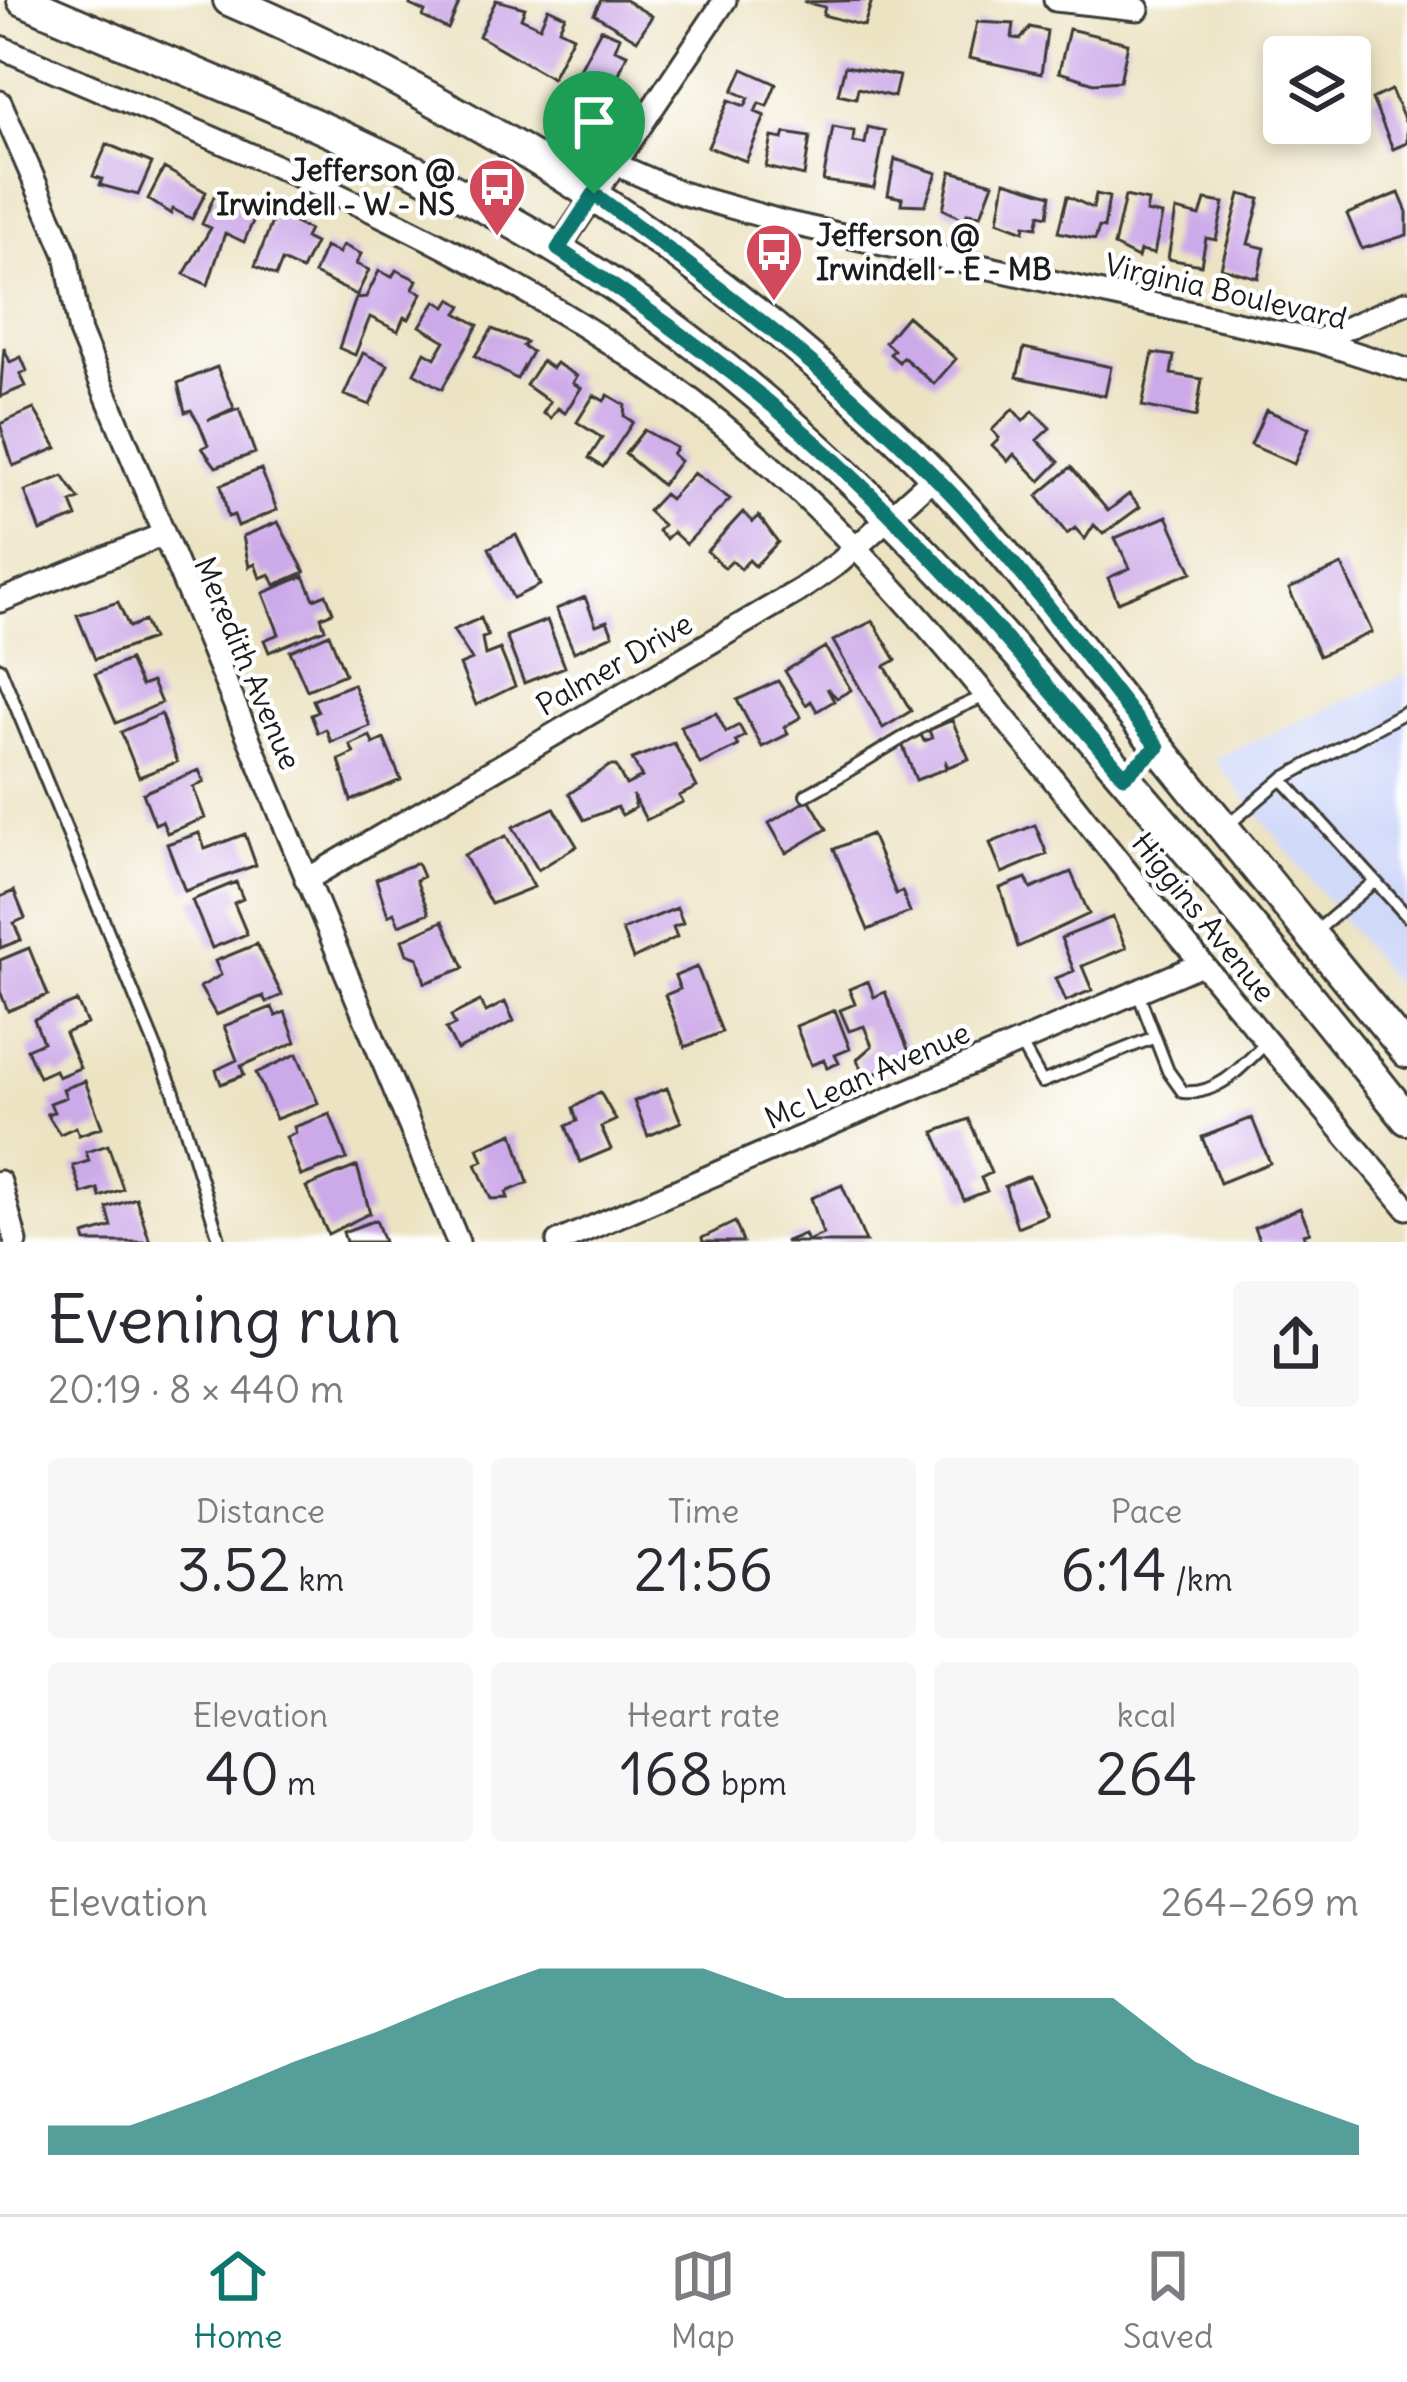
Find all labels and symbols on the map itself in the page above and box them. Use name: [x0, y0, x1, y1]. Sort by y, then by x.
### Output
pin: [543, 71, 645, 194]
place label: Jefferson @ Irwindell - W - NS: [216, 151, 455, 223]
bus stop icon: Jefferson @ Irwindell - W - NS: [466, 156, 528, 238]
place label: Jefferson @ Irwindell - E - MB: [816, 216, 1052, 288]
bus stop icon: Jefferson @ Irwindell - E - MB: [743, 221, 805, 303]
street label: Virginia Boulevard: [1101, 245, 1351, 337]
street label: Meredith Avenue: [186, 551, 310, 775]
street label: Palmer Drive: [529, 604, 699, 724]
street label: Higgins Avenue: [1124, 825, 1284, 1009]
street label: Mc Lean Avenue: [759, 1013, 975, 1137]

